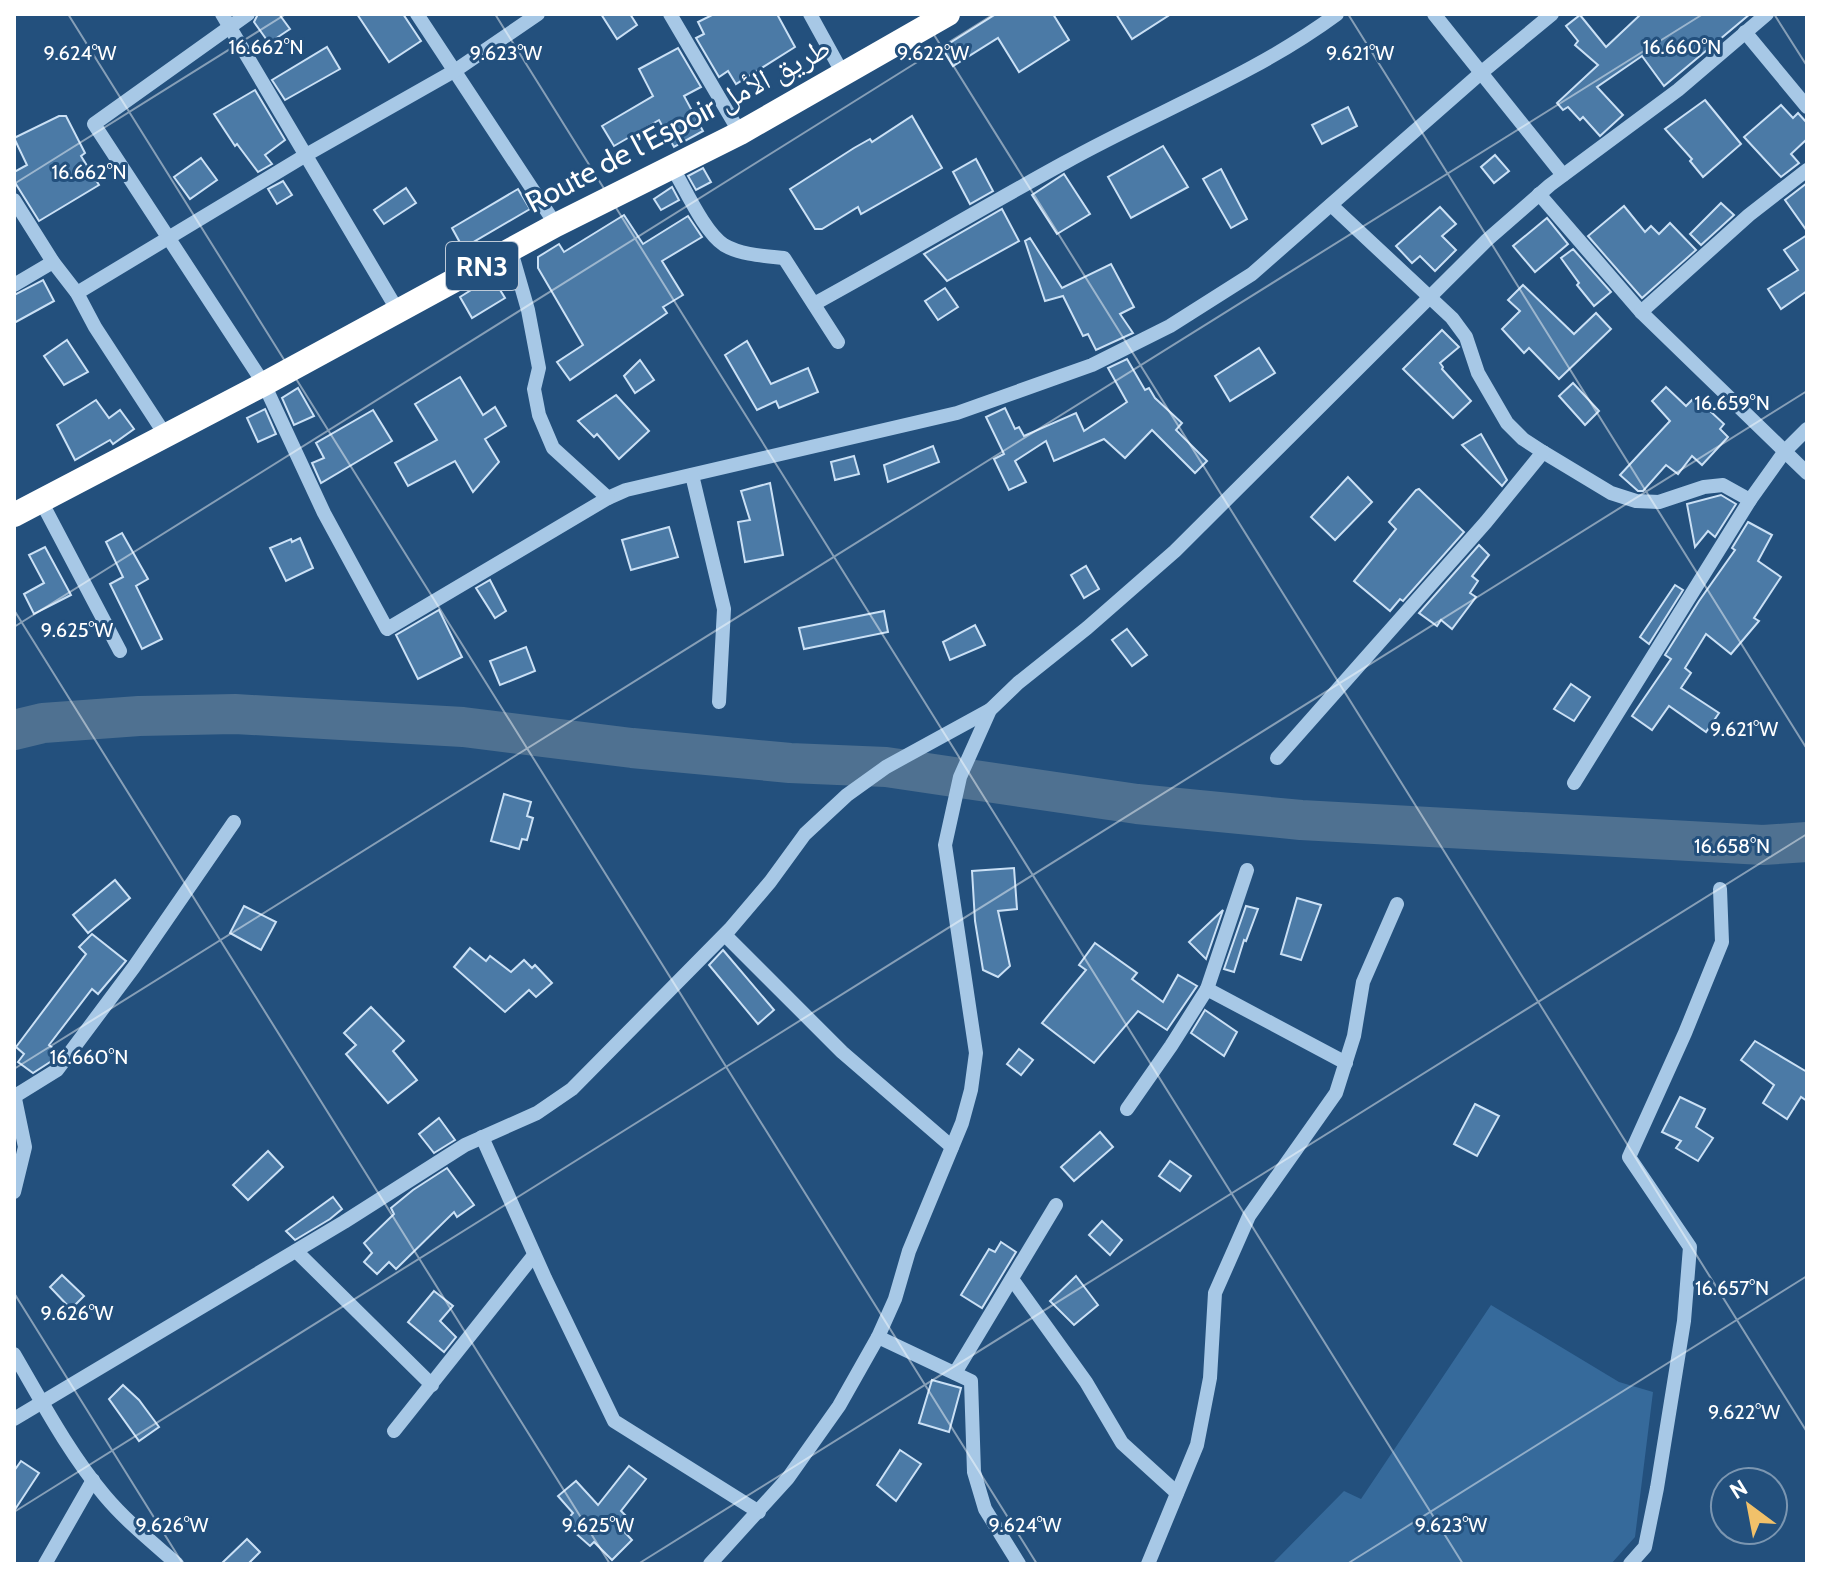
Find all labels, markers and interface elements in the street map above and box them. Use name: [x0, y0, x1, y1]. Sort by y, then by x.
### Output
street label: Route de l’Espoir طريق الأمل: [519, 28, 837, 221]
text: 16.662°N: [228, 35, 304, 59]
text: 16.660°N: [1643, 35, 1721, 59]
text: 9.624°W: [44, 41, 117, 65]
text: 9.623°W: [470, 41, 542, 65]
text: 9.622°W: [897, 41, 969, 65]
text: 9.621°W: [1326, 41, 1394, 65]
text: 16.662°N: [51, 160, 127, 184]
road number: RN3: [446, 242, 518, 290]
text: 16.659°N: [1694, 391, 1770, 415]
text: 9.625°W: [41, 618, 113, 642]
text: 9.621°W: [1710, 717, 1778, 741]
text: 16.658°N: [1694, 834, 1770, 858]
text: 16.660°N: [50, 1045, 128, 1069]
text: 16.657°N: [1695, 1276, 1769, 1300]
text: 9.626°W: [41, 1301, 113, 1325]
text: 9.622°W: [1708, 1400, 1780, 1424]
north arrow: [1709, 1466, 1789, 1546]
text: N: [1725, 1474, 1752, 1505]
text: 9.626°W: [136, 1513, 208, 1537]
text: 9.625°W: [562, 1513, 634, 1537]
text: 9.624°W: [989, 1513, 1062, 1537]
text: 9.623°W: [1415, 1513, 1487, 1537]

